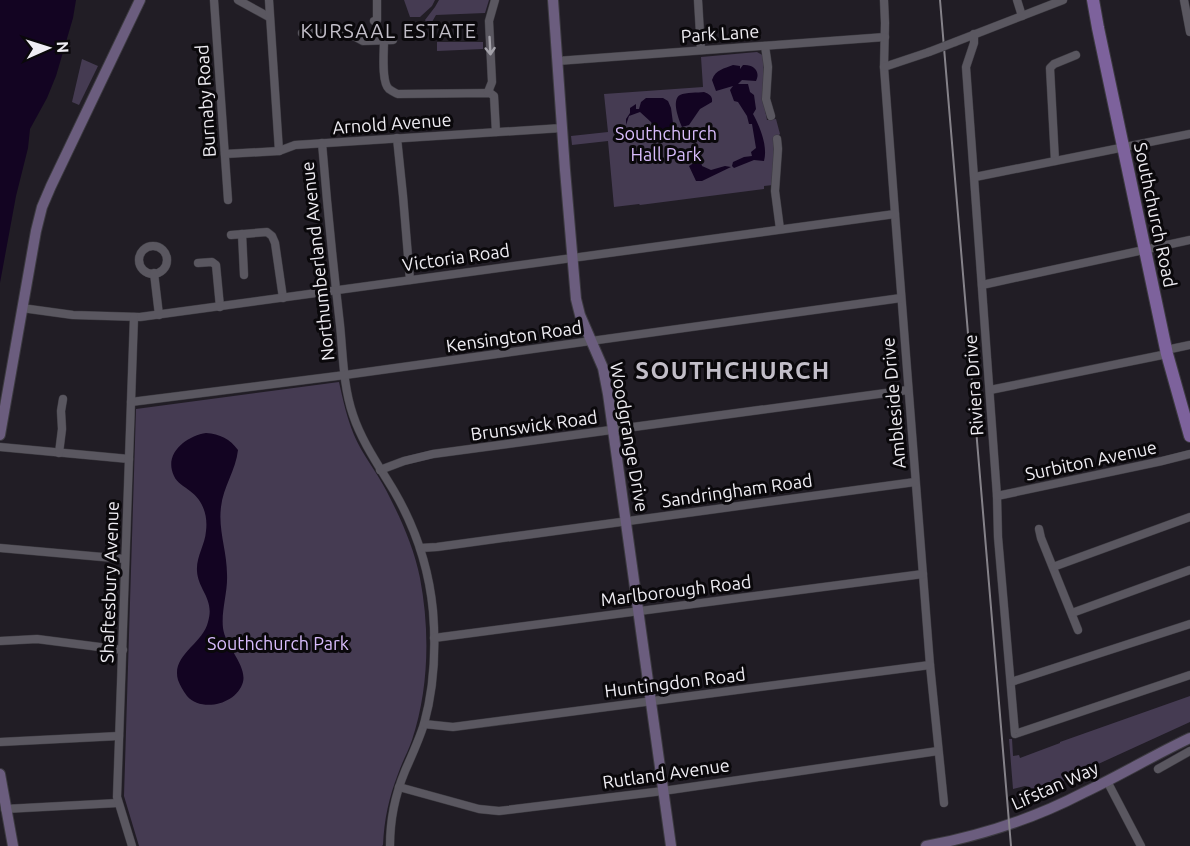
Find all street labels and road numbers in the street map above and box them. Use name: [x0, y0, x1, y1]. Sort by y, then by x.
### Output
street label: Park Lane: [680, 20, 760, 46]
street label: Burnaby Road: [191, 44, 219, 158]
street label: Arnold Avenue: [332, 109, 452, 137]
street label: Southchurch Road: [1131, 141, 1181, 289]
street label: Northumberland Avenue: [297, 160, 337, 362]
street label: Victoria Road: [401, 240, 511, 274]
street label: Kensington Road: [445, 317, 583, 355]
street label: Riviera Drive: [959, 334, 987, 436]
street label: Ambleside Drive: [877, 337, 909, 470]
street label: Woodgrange Drive: [607, 360, 653, 513]
street label: Brunswick Road: [469, 406, 599, 444]
street label: Surbiton Avenue: [1023, 436, 1158, 484]
street label: Sandringham Road: [660, 470, 814, 510]
street label: Shaftesbury Avenue: [96, 501, 122, 663]
street label: Marlborough Road: [600, 571, 752, 609]
street label: Huntingdon Road: [603, 663, 747, 701]
street label: Rutland Avenue: [601, 754, 731, 792]
street label: Lifstan Way: [1008, 757, 1101, 813]

